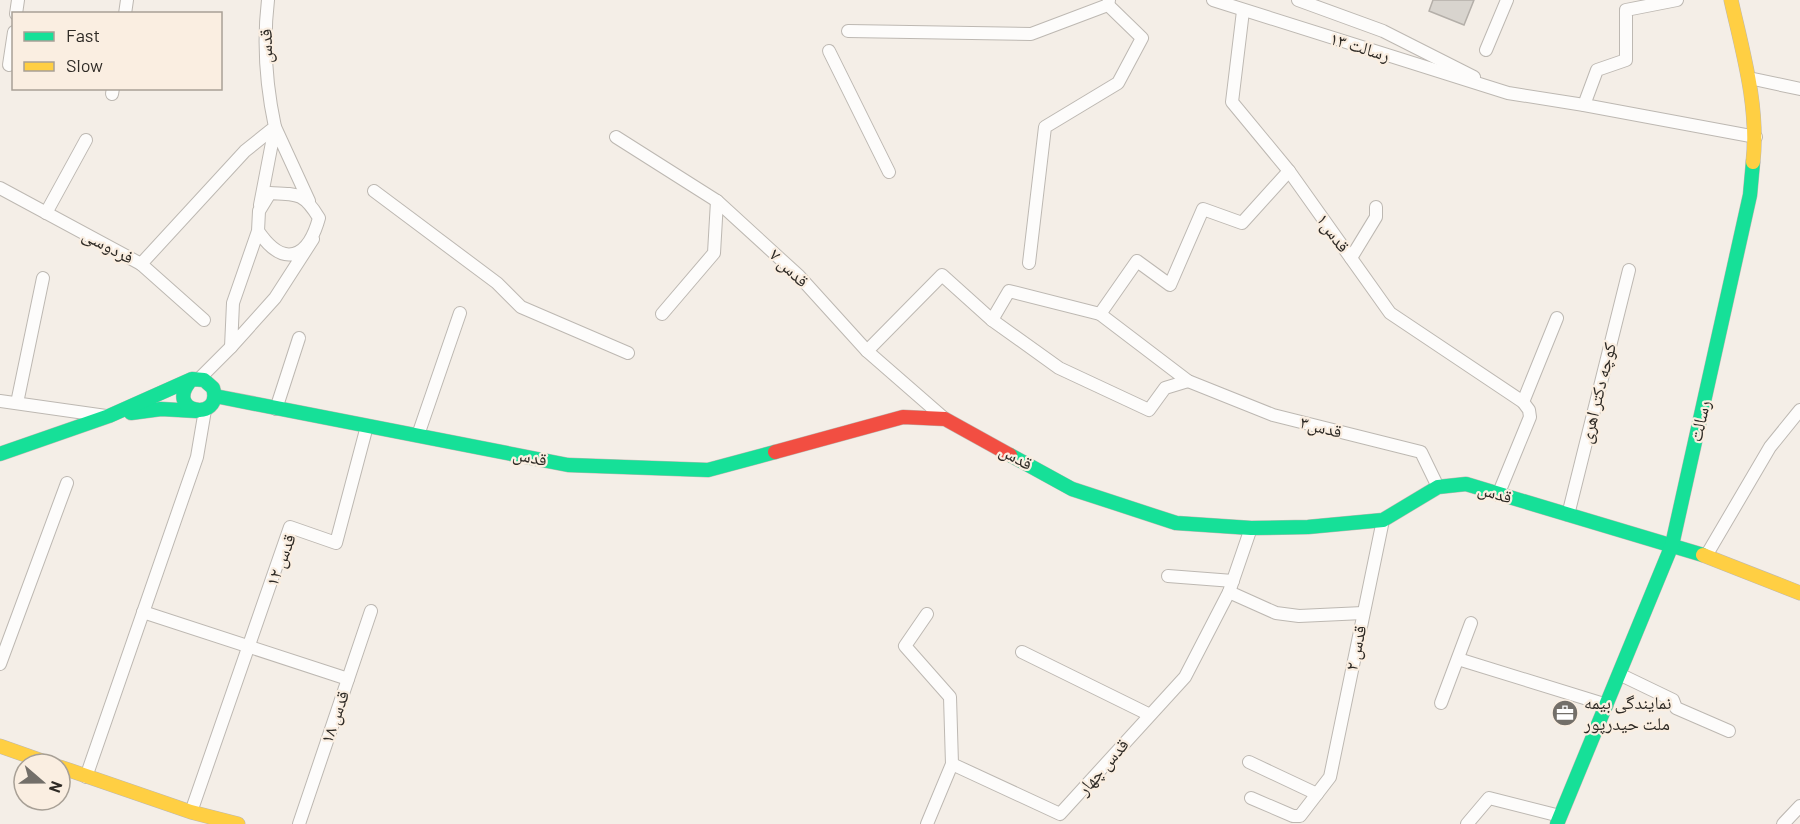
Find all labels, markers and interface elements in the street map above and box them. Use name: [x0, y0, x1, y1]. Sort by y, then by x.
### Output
legend: [12, 12, 222, 90]
text: Fast: [66, 24, 100, 46]
street label: رسالت ۱۳: [1328, 27, 1393, 66]
street label: قدس: [254, 29, 277, 63]
text: Slow: [66, 54, 103, 76]
street label: قدس۱: [1312, 209, 1355, 257]
street label: فردوسی: [79, 223, 138, 269]
street label: قدس ۷: [765, 243, 814, 292]
street label: کوچه دکتر اهری: [1574, 340, 1621, 446]
street label: رسالت: [1684, 398, 1714, 444]
street label: قدس۳: [1298, 410, 1344, 443]
street label: قدس: [996, 438, 1037, 475]
street label: قدس: [511, 442, 549, 471]
street label: قدس: [1475, 477, 1515, 509]
street label: قدس ۱۲: [260, 530, 301, 589]
street label: قدس ۲: [1339, 623, 1372, 673]
street label: قدس ۱۸: [315, 688, 354, 746]
place label: نمایندگی بیمه ملت حیدرپور: [1583, 691, 1671, 735]
office icon: نمایندگی بیمه ملت حیدرپور: [1550, 698, 1580, 728]
street label: قدس چهار: [1071, 734, 1134, 801]
north arrow: [12, 752, 72, 812]
text: N: [46, 779, 67, 796]

